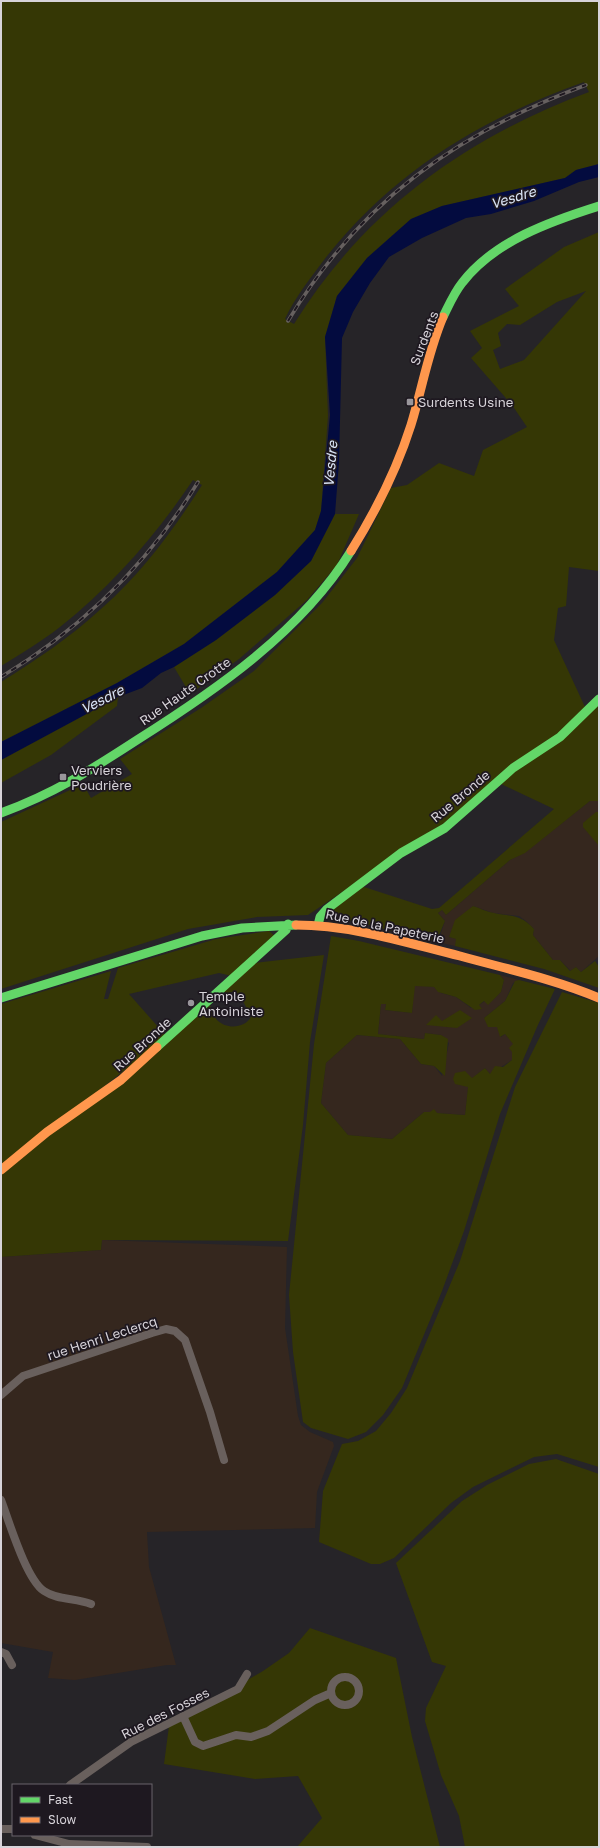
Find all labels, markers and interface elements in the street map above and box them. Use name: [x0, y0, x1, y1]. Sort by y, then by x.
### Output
water label: Vesdre: [488, 182, 538, 212]
street label: Surdents: [406, 309, 442, 367]
place label: Surdents Usine: [418, 394, 513, 410]
marker: Surdents Usine: [405, 397, 415, 407]
water label: Vesdre: [320, 439, 341, 488]
street label: Rue Haute Crotte: [136, 654, 234, 728]
water label: Vesdre: [78, 681, 127, 717]
place label: Verviers Poudrière: [71, 762, 132, 793]
street label: Rue Bronde: [427, 767, 493, 825]
marker: Verviers Poudrière: [58, 772, 68, 782]
street label: Rue de la Papeterie: [324, 906, 446, 946]
place label: Temple Antoiniste: [199, 988, 263, 1019]
marker: Temple Antoiniste: [186, 998, 196, 1008]
street label: Rue Bronde: [110, 1014, 174, 1074]
street label: rue Henri Leclercq: [45, 1313, 159, 1363]
street label: Rue des Fosses: [118, 1684, 212, 1742]
legend: [12, 1784, 152, 1836]
text: Fast: [48, 1792, 73, 1807]
text: Slow: [48, 1812, 76, 1827]

